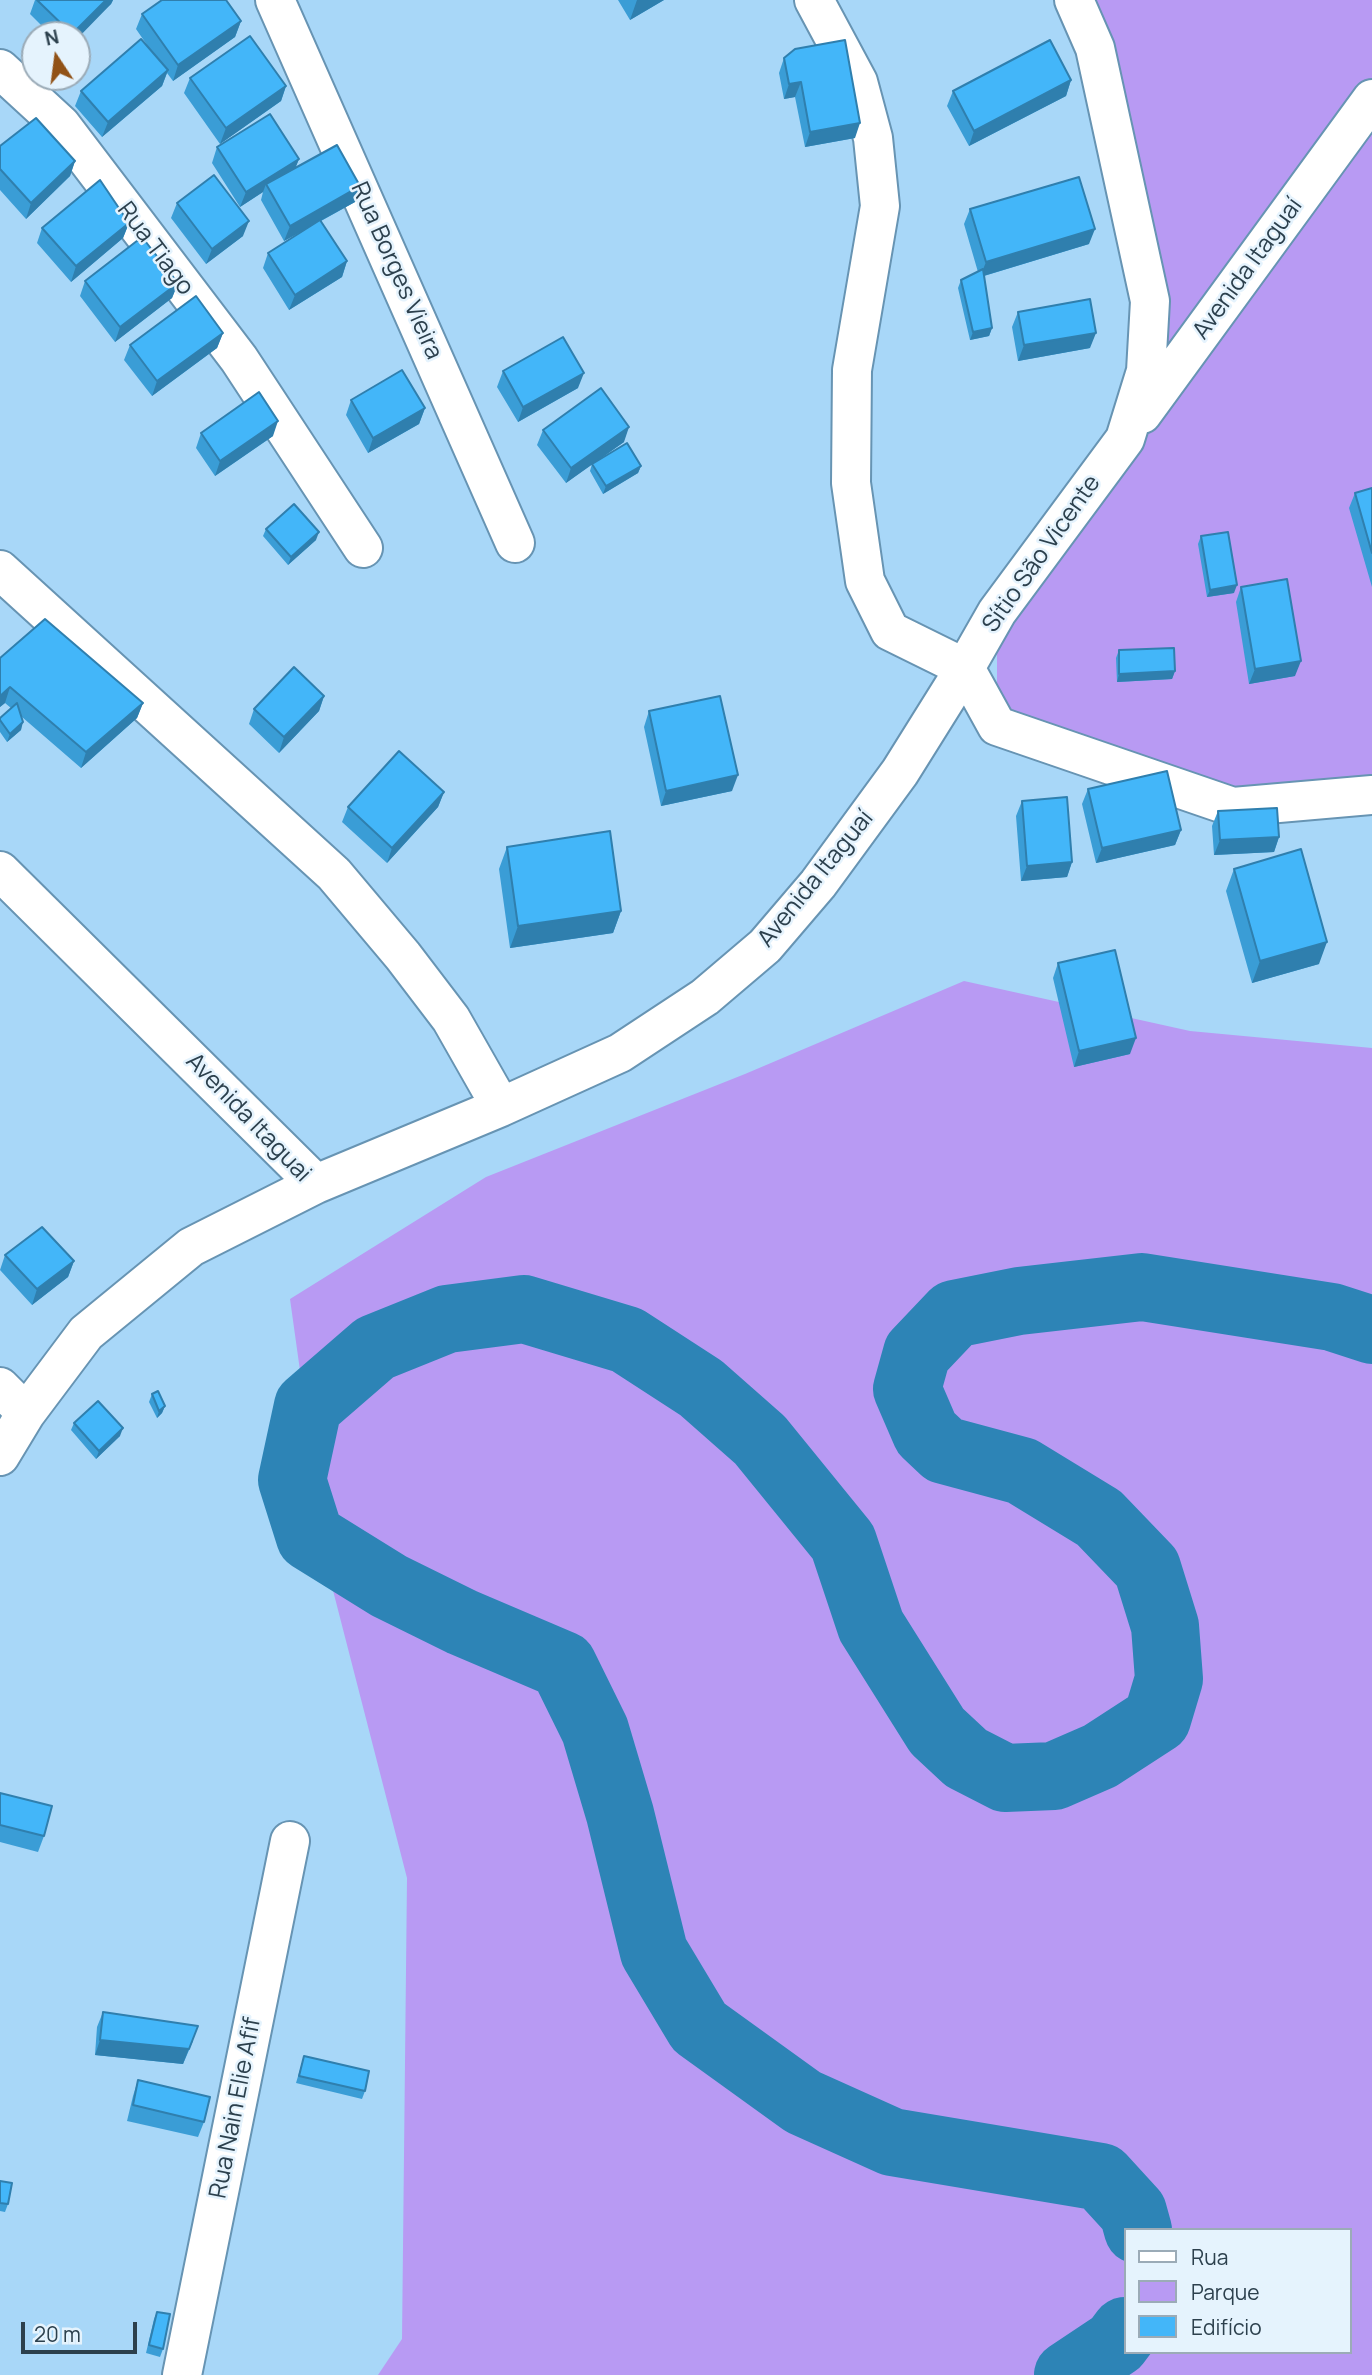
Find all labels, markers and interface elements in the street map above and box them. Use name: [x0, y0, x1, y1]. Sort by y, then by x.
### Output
north arrow: [21, 21, 91, 91]
text: N: [42, 23, 61, 52]
street label: Rua Borges Vieira: [344, 178, 448, 364]
street label: Avenida Itaguaí: [1187, 193, 1309, 345]
street label: Rua Tiago: [111, 197, 199, 301]
street label: Sítio São Vicente: [977, 470, 1107, 638]
street label: Avenida Itaguaí: [752, 805, 880, 953]
street label: Avenida Itaguai: [179, 1048, 317, 1188]
street label: Rua Nain Elie Afif: [204, 2015, 268, 2201]
legend: [1124, 2228, 1351, 2354]
text: Rua: [1191, 2243, 1228, 2271]
text: Parque: [1191, 2278, 1260, 2306]
scale bar: [24, 2308, 140, 2352]
text: Edifício: [1191, 2313, 1262, 2341]
text: 20 m: [34, 2320, 81, 2348]

